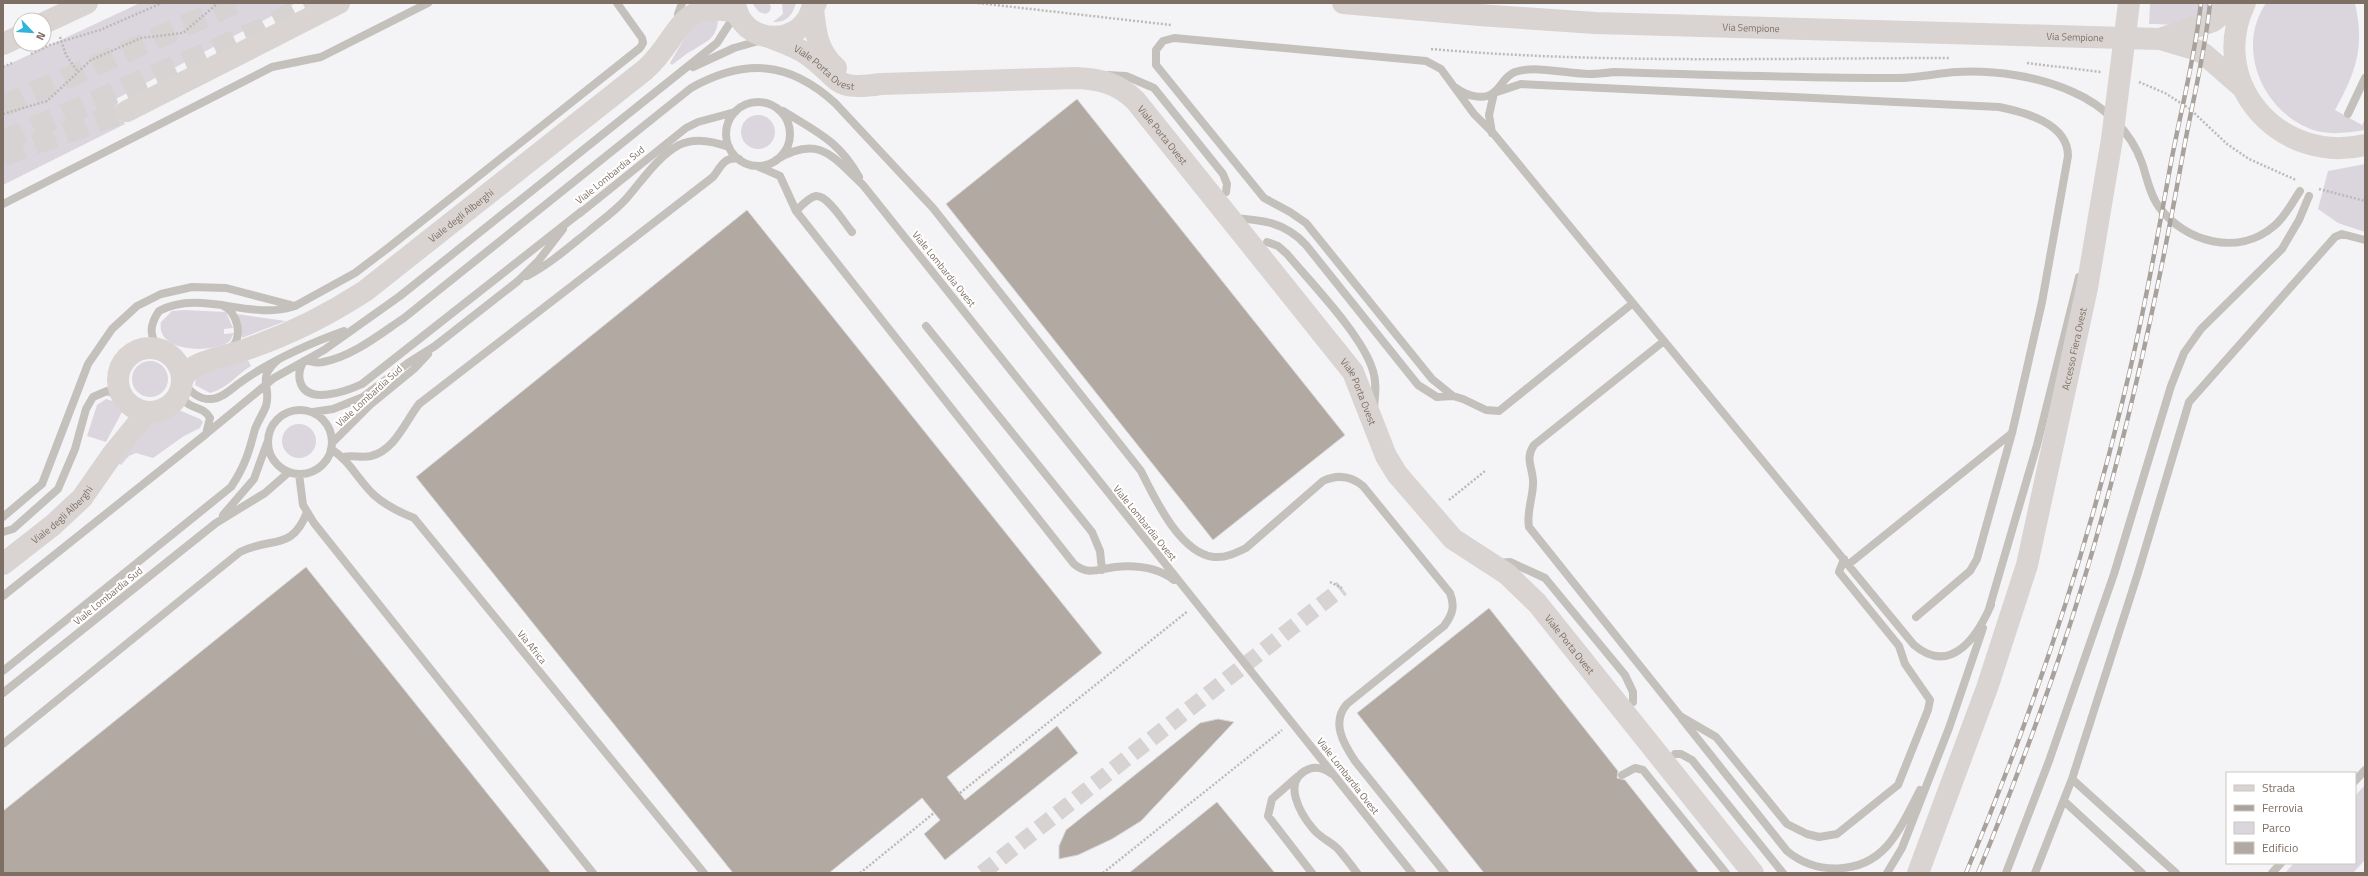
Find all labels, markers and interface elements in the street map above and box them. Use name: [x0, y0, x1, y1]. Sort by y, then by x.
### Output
north arrow: [12, 12, 52, 52]
street label: Via Sempione: [1722, 19, 1780, 36]
street label: Via Sempione: [2046, 28, 2104, 45]
text: N: [32, 29, 50, 43]
street label: Viale Porta Ovest: [791, 41, 856, 94]
street label: Viale Porta Ovest: [1134, 102, 1192, 168]
street label: Viale Lombardia Sud: [572, 142, 648, 208]
street label: Viale degli Alberghi: [425, 185, 497, 246]
street label: Viale Lombardia Ovest: [909, 228, 980, 311]
street label: Accesso Fiera Ovest: [2058, 306, 2090, 392]
street label: Viale Porta Ovest: [1337, 355, 1381, 428]
street label: Viale Lombardia Sud: [332, 362, 406, 430]
street label: Viale degli Alberghi: [28, 482, 96, 547]
street label: Viale Lombardia Ovest: [1110, 482, 1181, 565]
street label: Viale Lombardia Sud: [70, 563, 146, 629]
street label: Viale Porta Ovest: [1541, 611, 1599, 678]
street label: Via Africa: [514, 627, 550, 667]
street label: Viale Lombardia Ovest: [1313, 734, 1383, 818]
legend: [2226, 772, 2356, 864]
text: Strada: [2262, 778, 2295, 797]
text: Ferrovia: [2262, 798, 2303, 817]
text: Parco: [2262, 818, 2291, 837]
text: Edificio: [2262, 838, 2298, 857]

